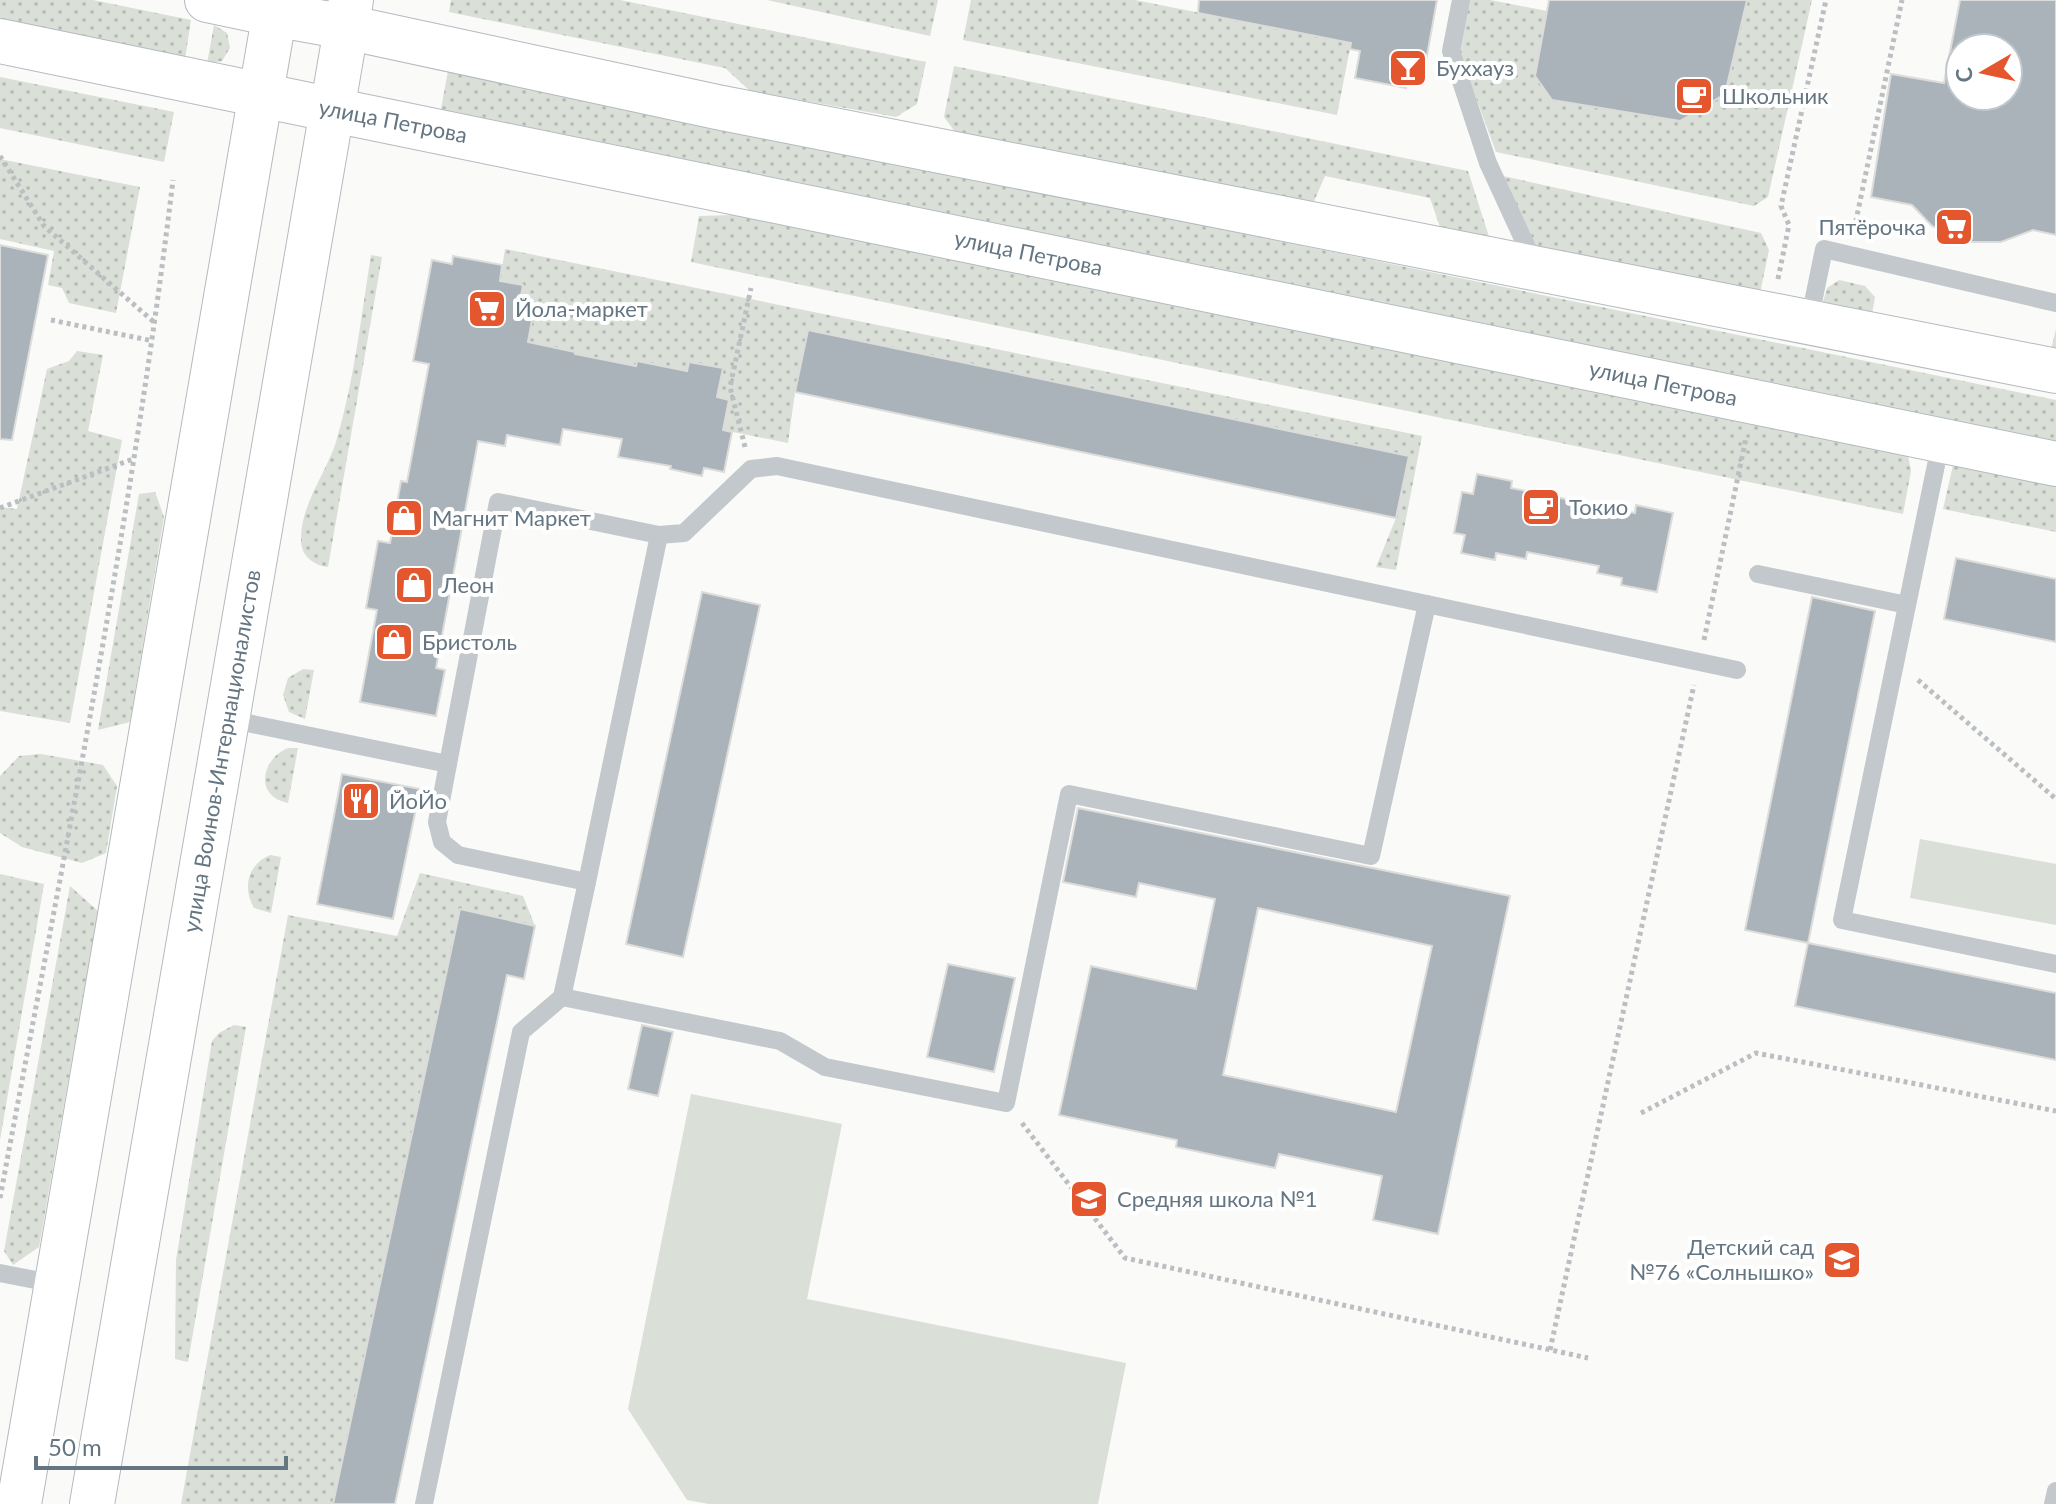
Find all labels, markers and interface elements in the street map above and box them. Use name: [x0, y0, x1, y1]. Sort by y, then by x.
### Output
north arrow: [1944, 32, 2024, 112]
bar icon: Буххауз: [1387, 47, 1429, 89]
place label: Буххауз: [1436, 54, 1514, 81]
text: С: [1949, 65, 1978, 85]
cafe icon: Школьник: [1673, 75, 1715, 117]
place label: Школьник: [1722, 82, 1829, 109]
street label: улица Петрова: [317, 93, 470, 148]
supermarket icon: Пятёрочка: [1933, 206, 1975, 248]
place label: Пятёрочка: [1819, 213, 1926, 240]
street label: улица Петрова: [952, 224, 1105, 281]
supermarket icon: Йола-маркет: [466, 288, 508, 330]
place label: Йола-маркет: [515, 295, 648, 322]
street label: улица Петрова: [1587, 354, 1740, 411]
cafe icon: Токио: [1520, 486, 1562, 528]
place label: Токио: [1569, 493, 1628, 520]
shop icon: Магнит Маркет: [383, 497, 425, 539]
place label: Магнит Маркет: [432, 504, 591, 531]
shop icon: Леон: [393, 564, 435, 606]
street label: улица Воинов-Интернационалистов: [177, 567, 266, 935]
place label: Леон: [441, 571, 494, 598]
shop icon: Бристоль: [373, 621, 415, 663]
place label: Бристоль: [422, 628, 517, 655]
restaurant icon: ЙоЙо: [340, 780, 382, 822]
place label: ЙоЙо: [389, 787, 447, 814]
school or university icon: Средняя школа №1: [1068, 1178, 1110, 1220]
place label: Средняя школа №1: [1117, 1185, 1318, 1212]
place label: Детский сад №76 «Солнышко»: [1629, 1233, 1814, 1285]
school or university icon: Детский сад №76 «Солнышко»: [1821, 1239, 1863, 1281]
scale bar: [36, 1420, 286, 1470]
text: 50 m: [48, 1432, 102, 1461]

